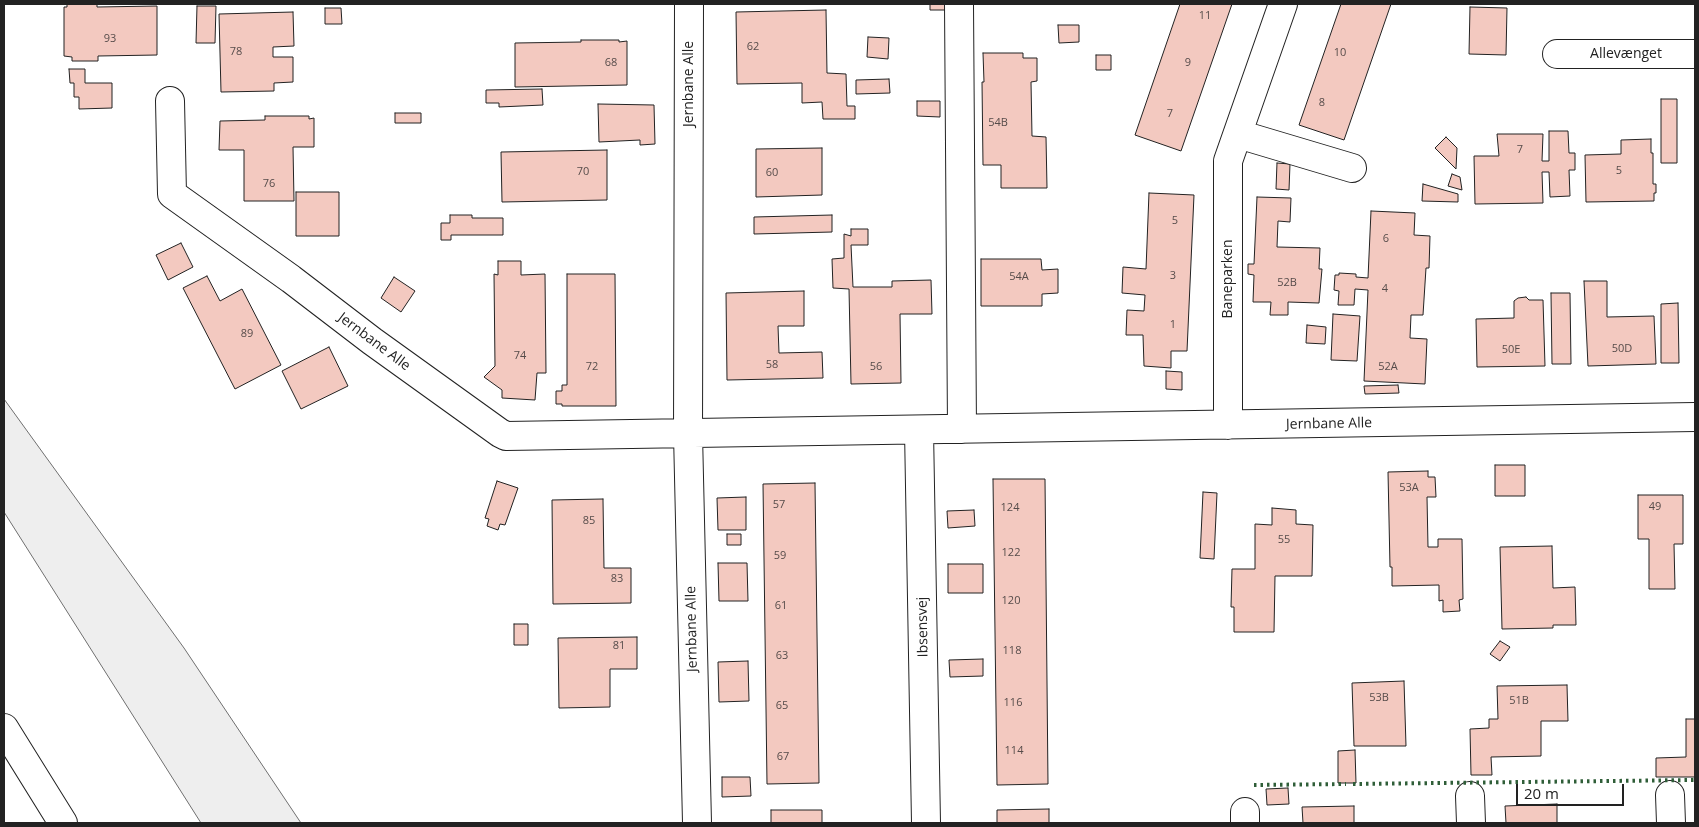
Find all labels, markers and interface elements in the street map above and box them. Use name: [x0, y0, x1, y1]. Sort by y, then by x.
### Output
house number: 11: [1199, 9, 1211, 23]
house number: 93: [104, 32, 116, 46]
house number: 62: [747, 40, 759, 54]
street label: Jernbane Alle: [681, 41, 697, 127]
house number: 78: [230, 45, 242, 59]
house number: 10: [1334, 46, 1346, 60]
street label: Allevænget: [1590, 46, 1662, 62]
house number: 68: [605, 56, 617, 70]
house number: 9: [1185, 56, 1191, 70]
house number: 8: [1319, 96, 1325, 110]
house number: 7: [1167, 107, 1173, 121]
house number: 54B: [988, 116, 1008, 130]
house number: 7: [1517, 143, 1523, 157]
house number: 5: [1616, 164, 1622, 178]
house number: 70: [577, 165, 589, 179]
house number: 60: [766, 166, 778, 180]
house number: 76: [263, 177, 275, 191]
house number: 5: [1172, 214, 1178, 228]
house number: 6: [1383, 232, 1389, 246]
street label: Baneparken: [1220, 239, 1236, 319]
house number: 3: [1170, 269, 1176, 283]
house number: 54A: [1009, 270, 1029, 284]
house number: 52B: [1277, 276, 1297, 290]
house number: 4: [1382, 282, 1388, 296]
street label: Jernbane Alle: [335, 309, 413, 375]
house number: 1: [1170, 318, 1176, 332]
house number: 89: [241, 327, 253, 341]
house number: 50D: [1612, 342, 1632, 356]
house number: 50E: [1502, 343, 1520, 357]
house number: 74: [514, 349, 526, 363]
house number: 58: [766, 358, 778, 372]
house number: 72: [586, 360, 598, 374]
house number: 56: [870, 360, 882, 374]
house number: 52A: [1378, 360, 1398, 374]
street label: Jernbane Alle: [1286, 415, 1372, 433]
house number: 53A: [1399, 481, 1419, 495]
house number: 57: [773, 498, 785, 512]
house number: 49: [1649, 500, 1661, 514]
house number: 124: [1001, 501, 1019, 515]
house number: 85: [583, 514, 595, 528]
house number: 55: [1278, 533, 1290, 547]
house number: 122: [1002, 546, 1020, 560]
house number: 59: [774, 549, 786, 563]
house number: 83: [611, 572, 623, 586]
street label: Jernbane Alle: [683, 586, 701, 672]
house number: 120: [1002, 594, 1020, 608]
street label: Ibsensvej: [914, 597, 932, 657]
house number: 61: [775, 599, 787, 613]
house number: 81: [613, 639, 625, 653]
house number: 118: [1003, 644, 1021, 658]
house number: 63: [776, 649, 788, 663]
house number: 53B: [1369, 691, 1389, 705]
house number: 51B: [1509, 694, 1529, 708]
house number: 116: [1004, 696, 1022, 710]
house number: 65: [776, 699, 788, 713]
house number: 114: [1005, 744, 1023, 758]
house number: 67: [777, 750, 789, 764]
scale bar: [1519, 774, 1626, 806]
text: 20 m: [1524, 783, 1559, 803]

